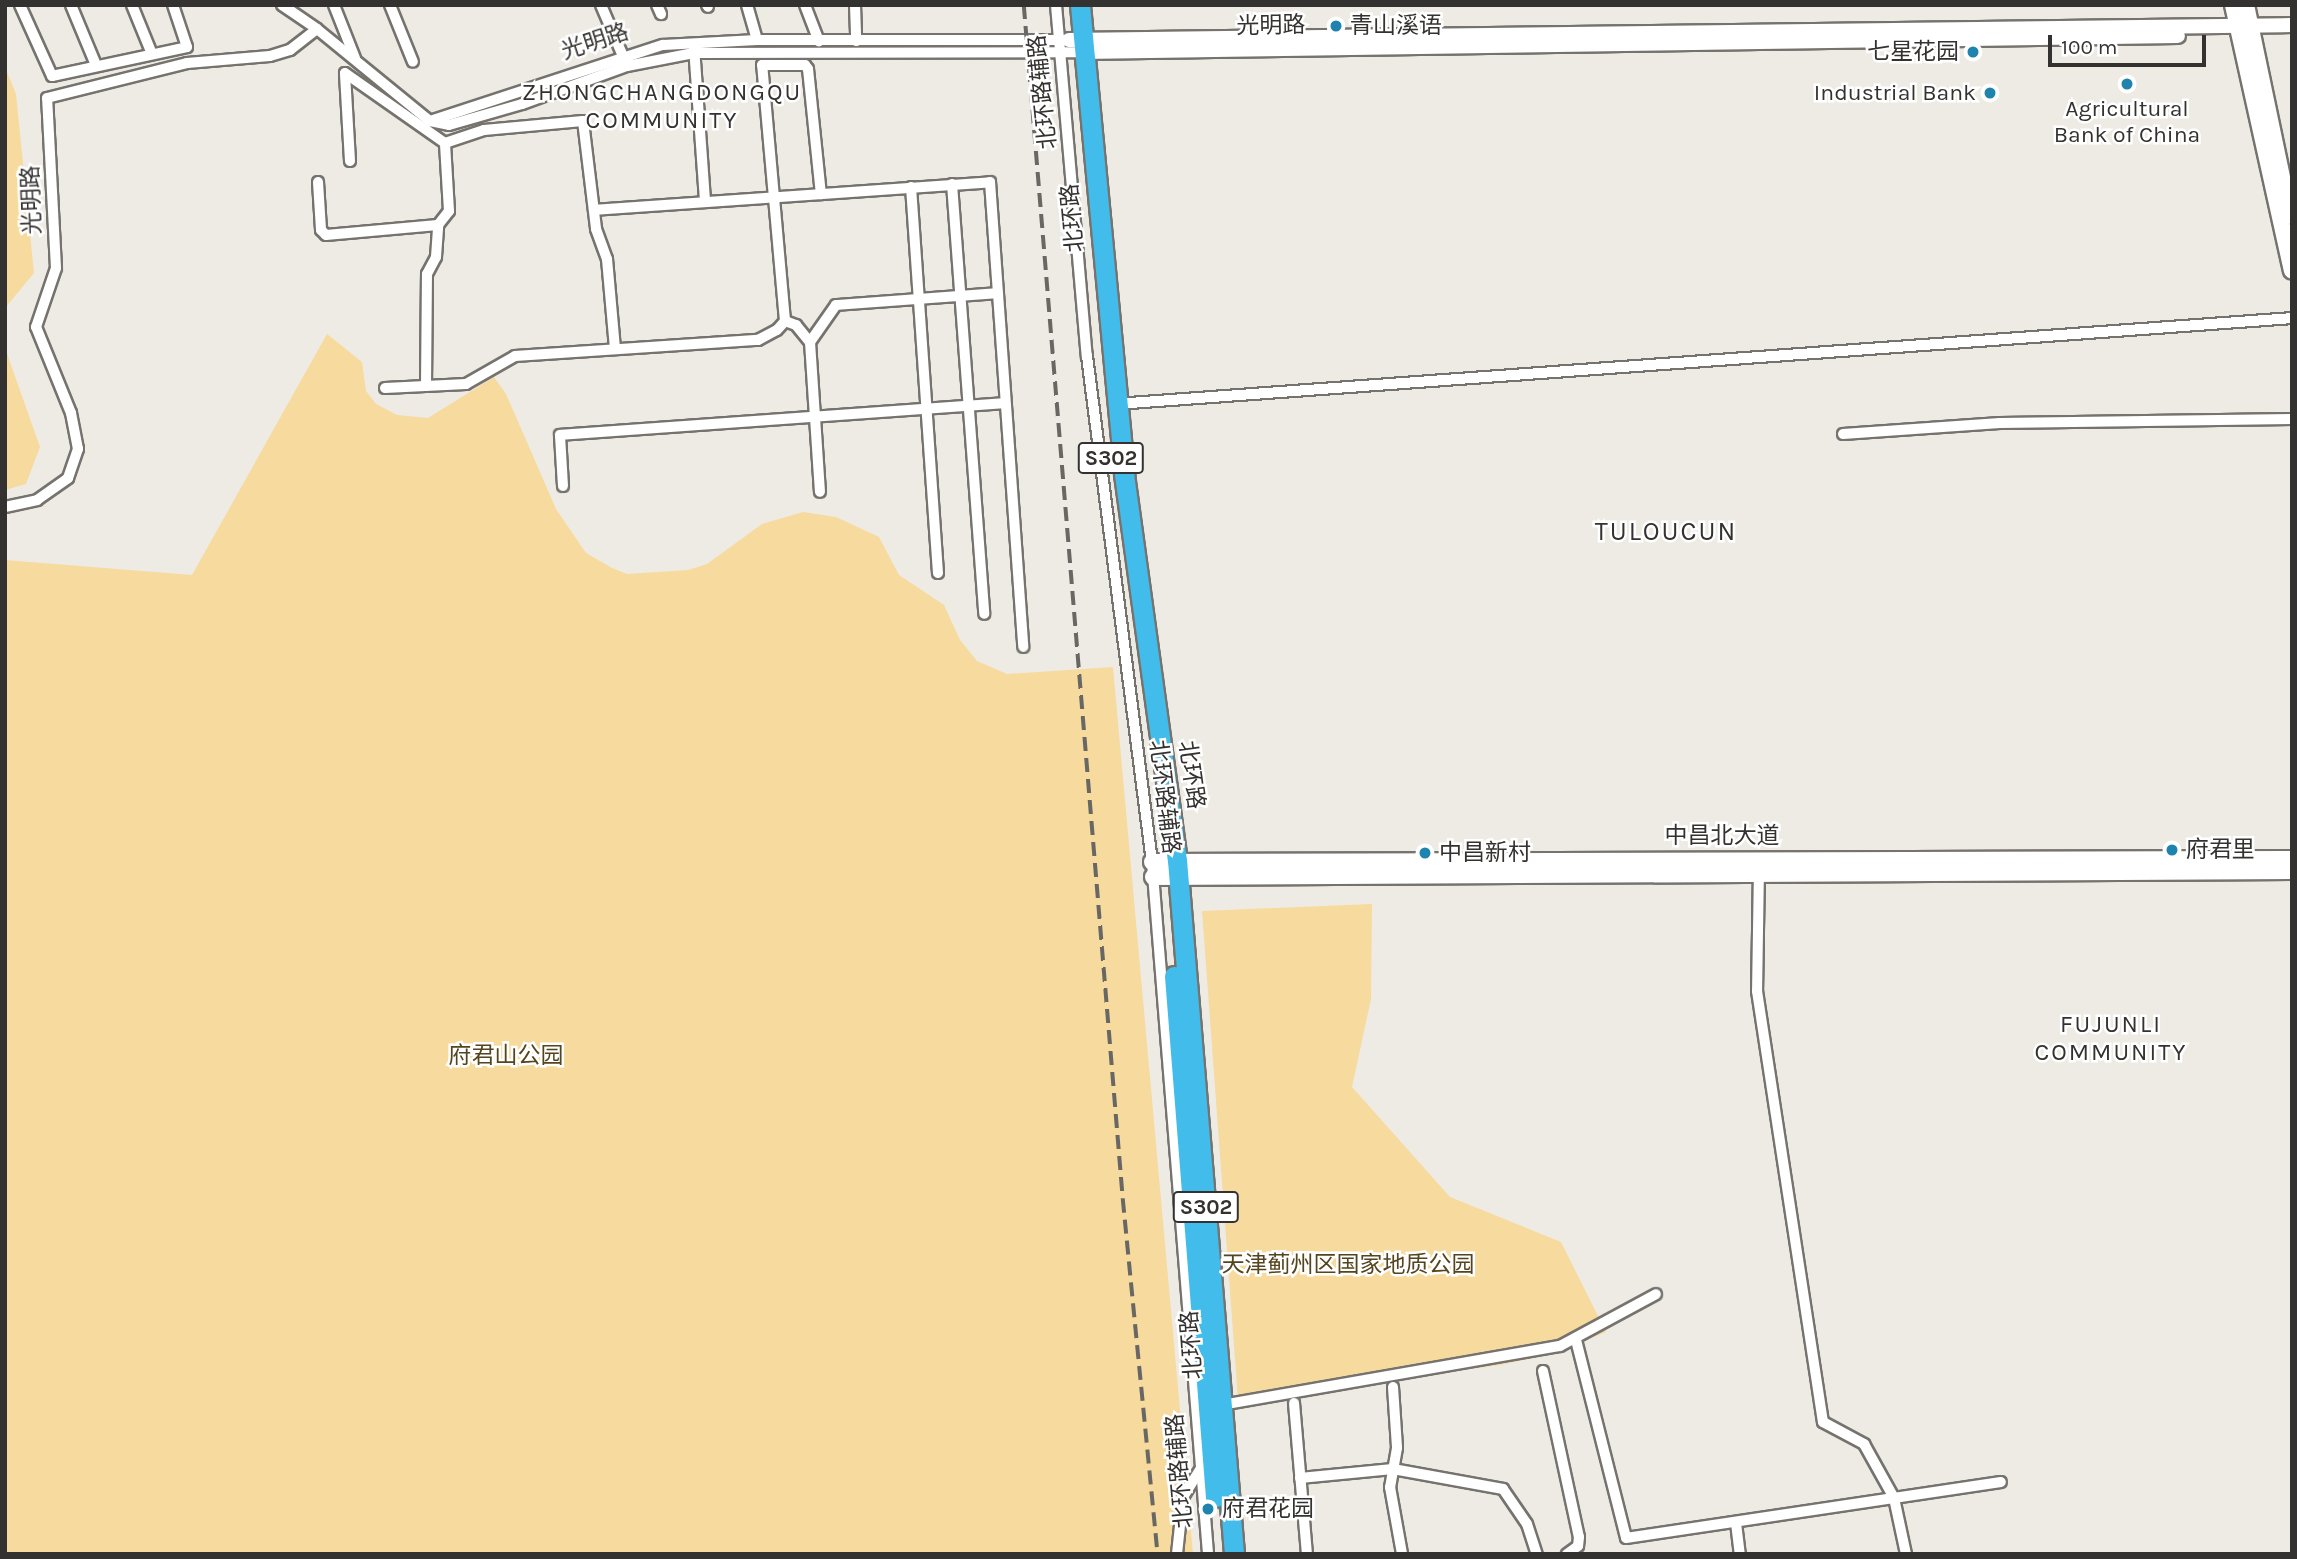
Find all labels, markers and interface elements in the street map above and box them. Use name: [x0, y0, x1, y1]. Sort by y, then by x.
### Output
street label: 光明路: [1236, 12, 1306, 40]
place label: 青山溪语: [1350, 12, 1442, 40]
street label: 光明路: [558, 18, 632, 66]
marker: 青山溪语: [1328, 18, 1344, 34]
scale bar: [2052, 21, 2210, 65]
street label: 北环路辅路: [1023, 33, 1063, 151]
text: 100 m: [2061, 35, 2118, 59]
place label: 七星花园: [1867, 38, 1959, 66]
marker: 七星花园: [1965, 44, 1981, 60]
marker: Agricultural Bank of China: [2119, 76, 2135, 92]
district label: ZHONGCHANGDONGQU COMMUNITY: [524, 79, 800, 135]
place label: Industrial Bank: [1814, 79, 1976, 107]
marker: Industrial Bank: [1982, 85, 1998, 101]
place label: Agricultural Bank of China: [2054, 95, 2200, 149]
street label: 光明路: [17, 165, 47, 235]
street label: 北环路: [1056, 182, 1090, 254]
road number: S302: [1078, 440, 1144, 476]
district label: TULOUCUN: [1596, 516, 1736, 548]
street label: 北环路辅路: [1143, 738, 1185, 856]
street label: 北环路: [1173, 739, 1209, 811]
street label: 中昌北大道: [1665, 822, 1779, 850]
place label: 府君里: [2186, 836, 2255, 864]
place label: 中昌新村: [1439, 839, 1531, 867]
marker: 府君里: [2164, 842, 2180, 858]
marker: 中昌新村: [1417, 845, 1433, 861]
district label: FUJUNLI COMMUNITY: [2036, 1011, 2186, 1067]
park label: 府君山公园: [449, 1042, 563, 1070]
road number: S302: [1173, 1190, 1239, 1224]
park label: 天津蓟州区国家地质公园: [1222, 1251, 1474, 1279]
street label: 北环路: [1176, 1310, 1208, 1380]
street label: 北环路辅路: [1161, 1413, 1199, 1529]
place label: 府君花园: [1222, 1495, 1314, 1523]
marker: 府君花园: [1200, 1501, 1216, 1517]

